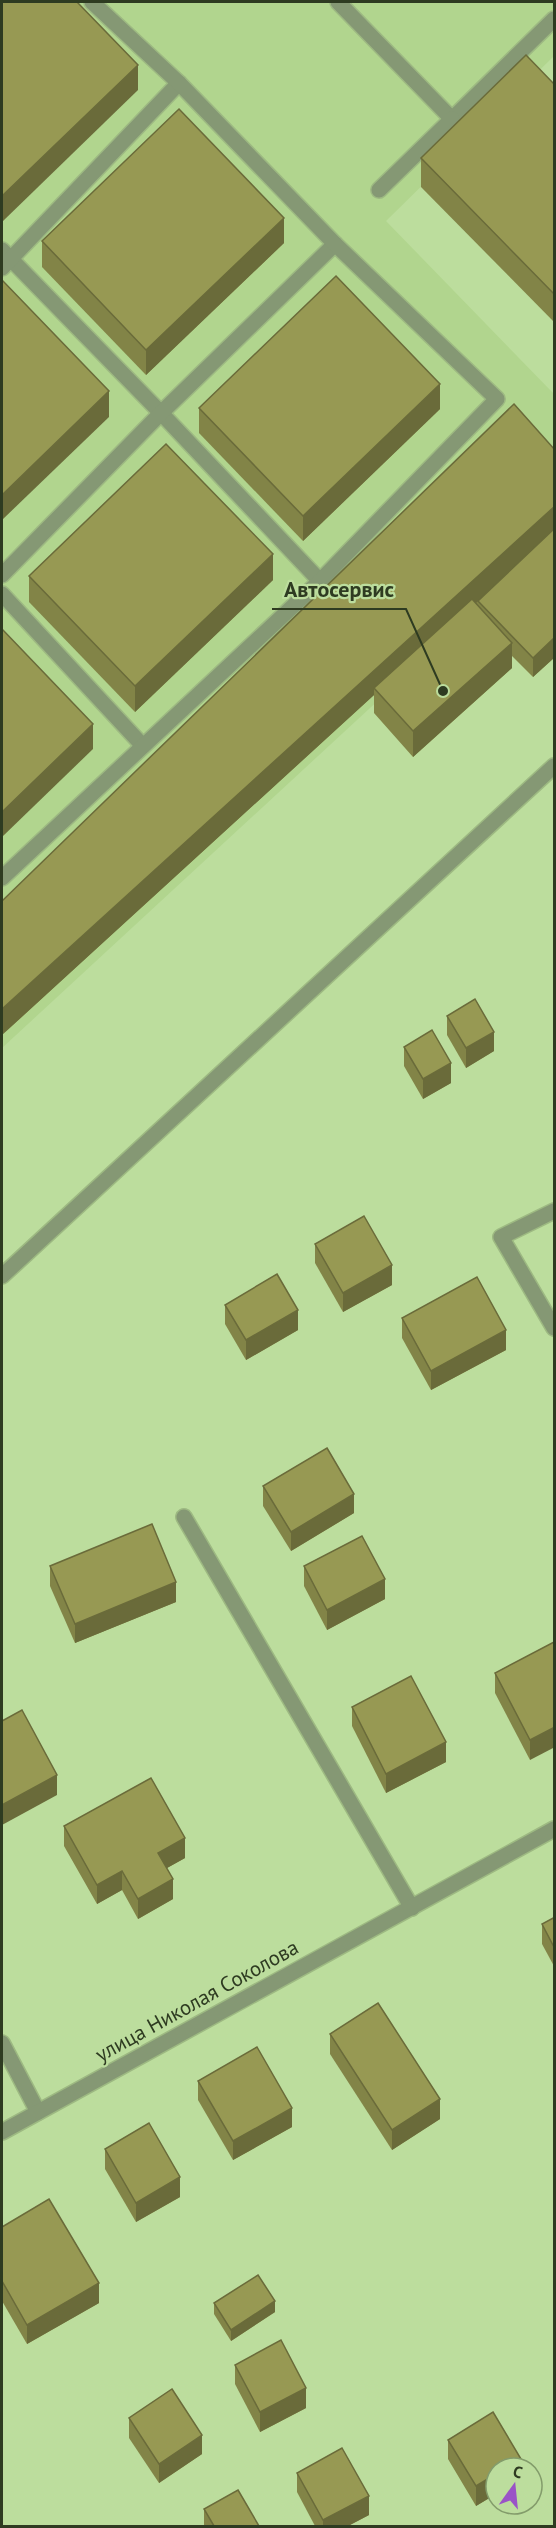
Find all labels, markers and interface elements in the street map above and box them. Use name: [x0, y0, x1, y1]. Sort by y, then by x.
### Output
callout: Автосервис: [272, 569, 406, 609]
text: Автосервис: [284, 575, 395, 603]
street label: улица Николая Соколова: [90, 1933, 303, 2068]
north arrow: [484, 2456, 544, 2516]
text: С: [511, 2461, 525, 2482]

